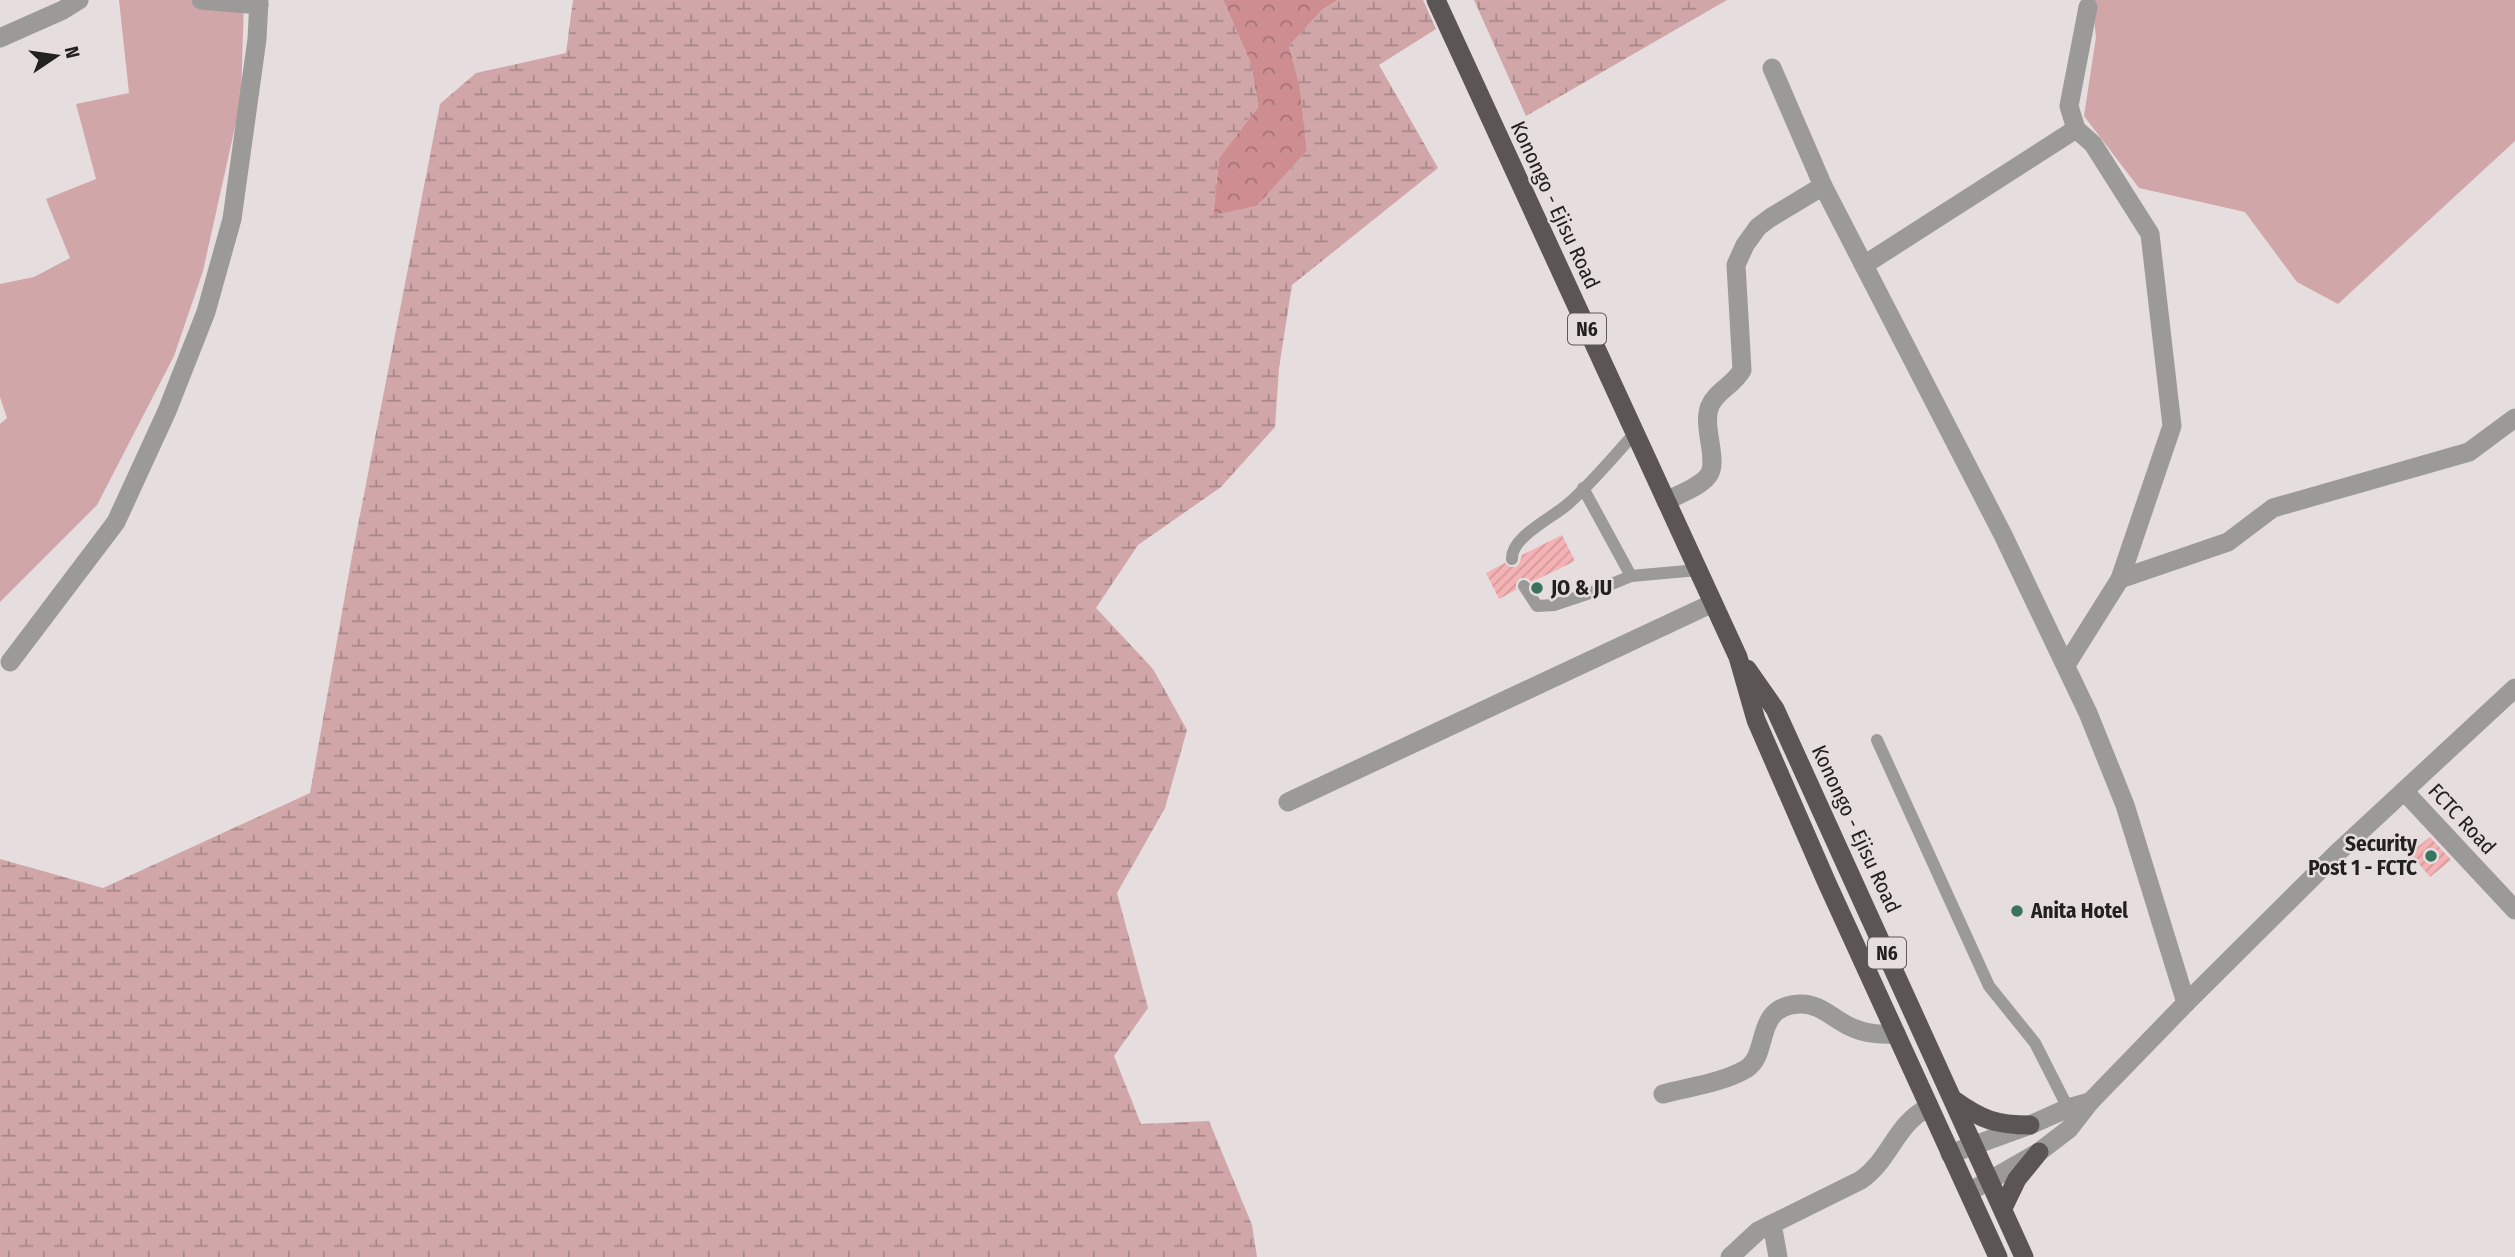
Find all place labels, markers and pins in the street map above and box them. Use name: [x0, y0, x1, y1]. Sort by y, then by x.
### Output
place label: JO & JU: [1550, 575, 1612, 601]
marker: JO & JU: [1529, 580, 1545, 596]
place label: Security Post 1 - FCTC: [2308, 831, 2418, 881]
marker: Security Post 1 - FCTC: [2423, 848, 2439, 864]
place label: Anita Hotel: [2030, 898, 2128, 924]
marker: Anita Hotel: [2009, 903, 2025, 919]

